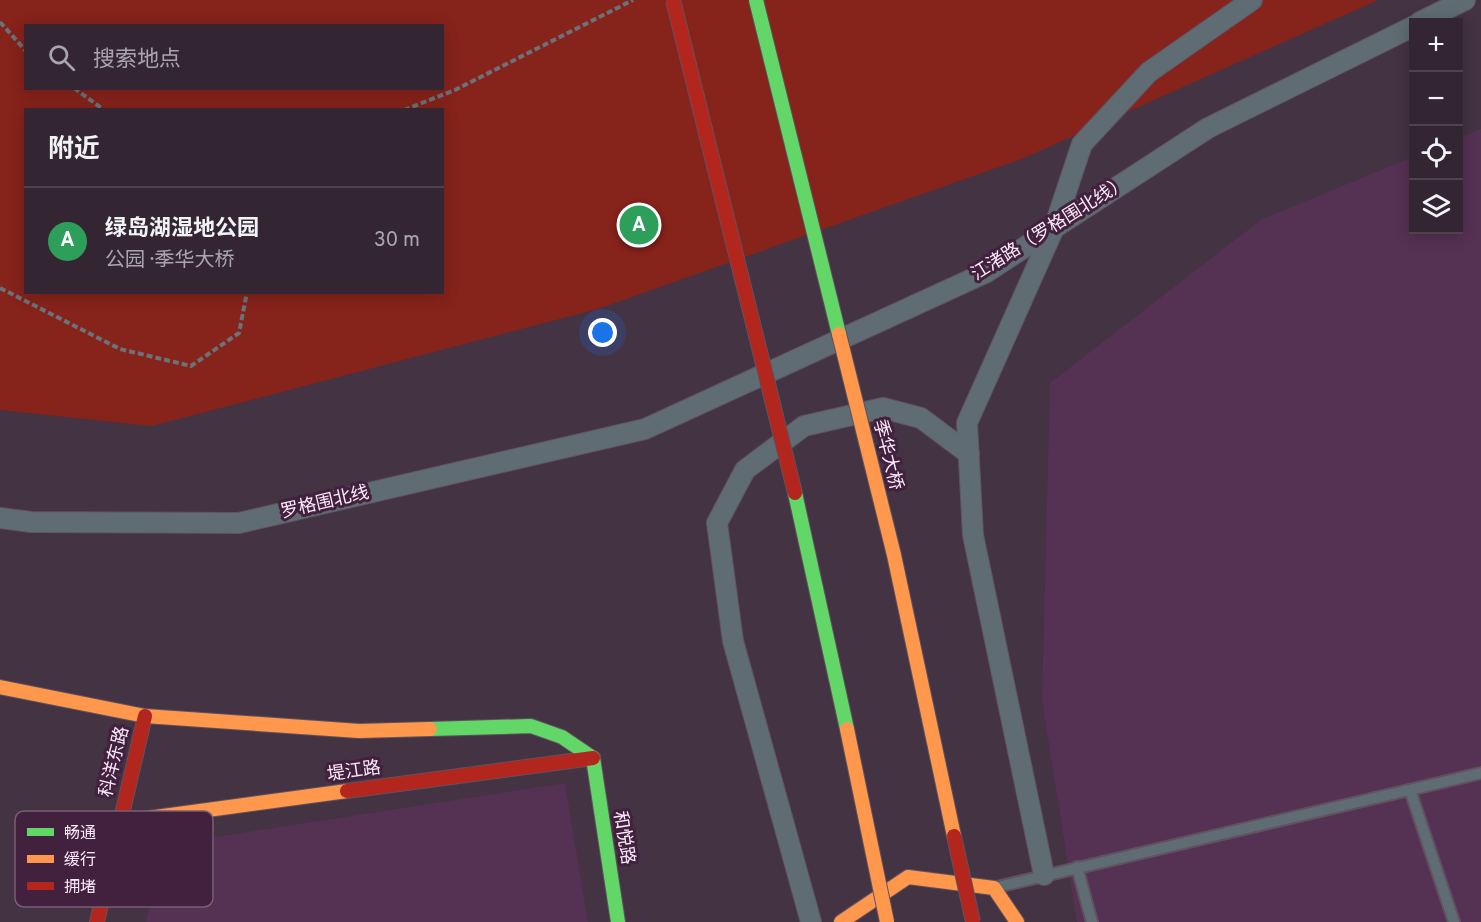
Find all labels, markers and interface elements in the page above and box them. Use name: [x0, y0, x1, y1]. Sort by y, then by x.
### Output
map controls: [1409, 18, 1463, 234]
button: +: [1409, 18, 1463, 72]
search box: [24, 24, 444, 90]
icon: search: [45, 41, 78, 74]
text: 搜索地点: [93, 47, 181, 74]
button: −: [1409, 72, 1463, 126]
button: locate: [1409, 126, 1463, 180]
text: 附近: [48, 134, 100, 167]
street label: 江渚路（罗格围北线）: [968, 172, 1132, 286]
button: layers: [1409, 180, 1463, 234]
pin: A: [620, 202, 658, 248]
text: 绿岛湖湿地公园: [105, 216, 259, 243]
text: A: [60, 228, 75, 254]
text: 30 m: [374, 228, 420, 254]
text: 公园 · 季华大桥: [105, 248, 234, 274]
your location: [588, 318, 617, 347]
street label: 季华大桥: [867, 417, 907, 493]
street label: 罗格围北线: [279, 482, 371, 524]
street label: 科洋东路: [95, 724, 135, 800]
street label: 堤江路: [326, 757, 382, 787]
street label: 和悦路: [607, 810, 639, 866]
legend: [15, 811, 213, 907]
text: 畅通: [64, 824, 96, 844]
text: 缓行: [64, 851, 96, 871]
text: 拥堵: [64, 878, 96, 898]

